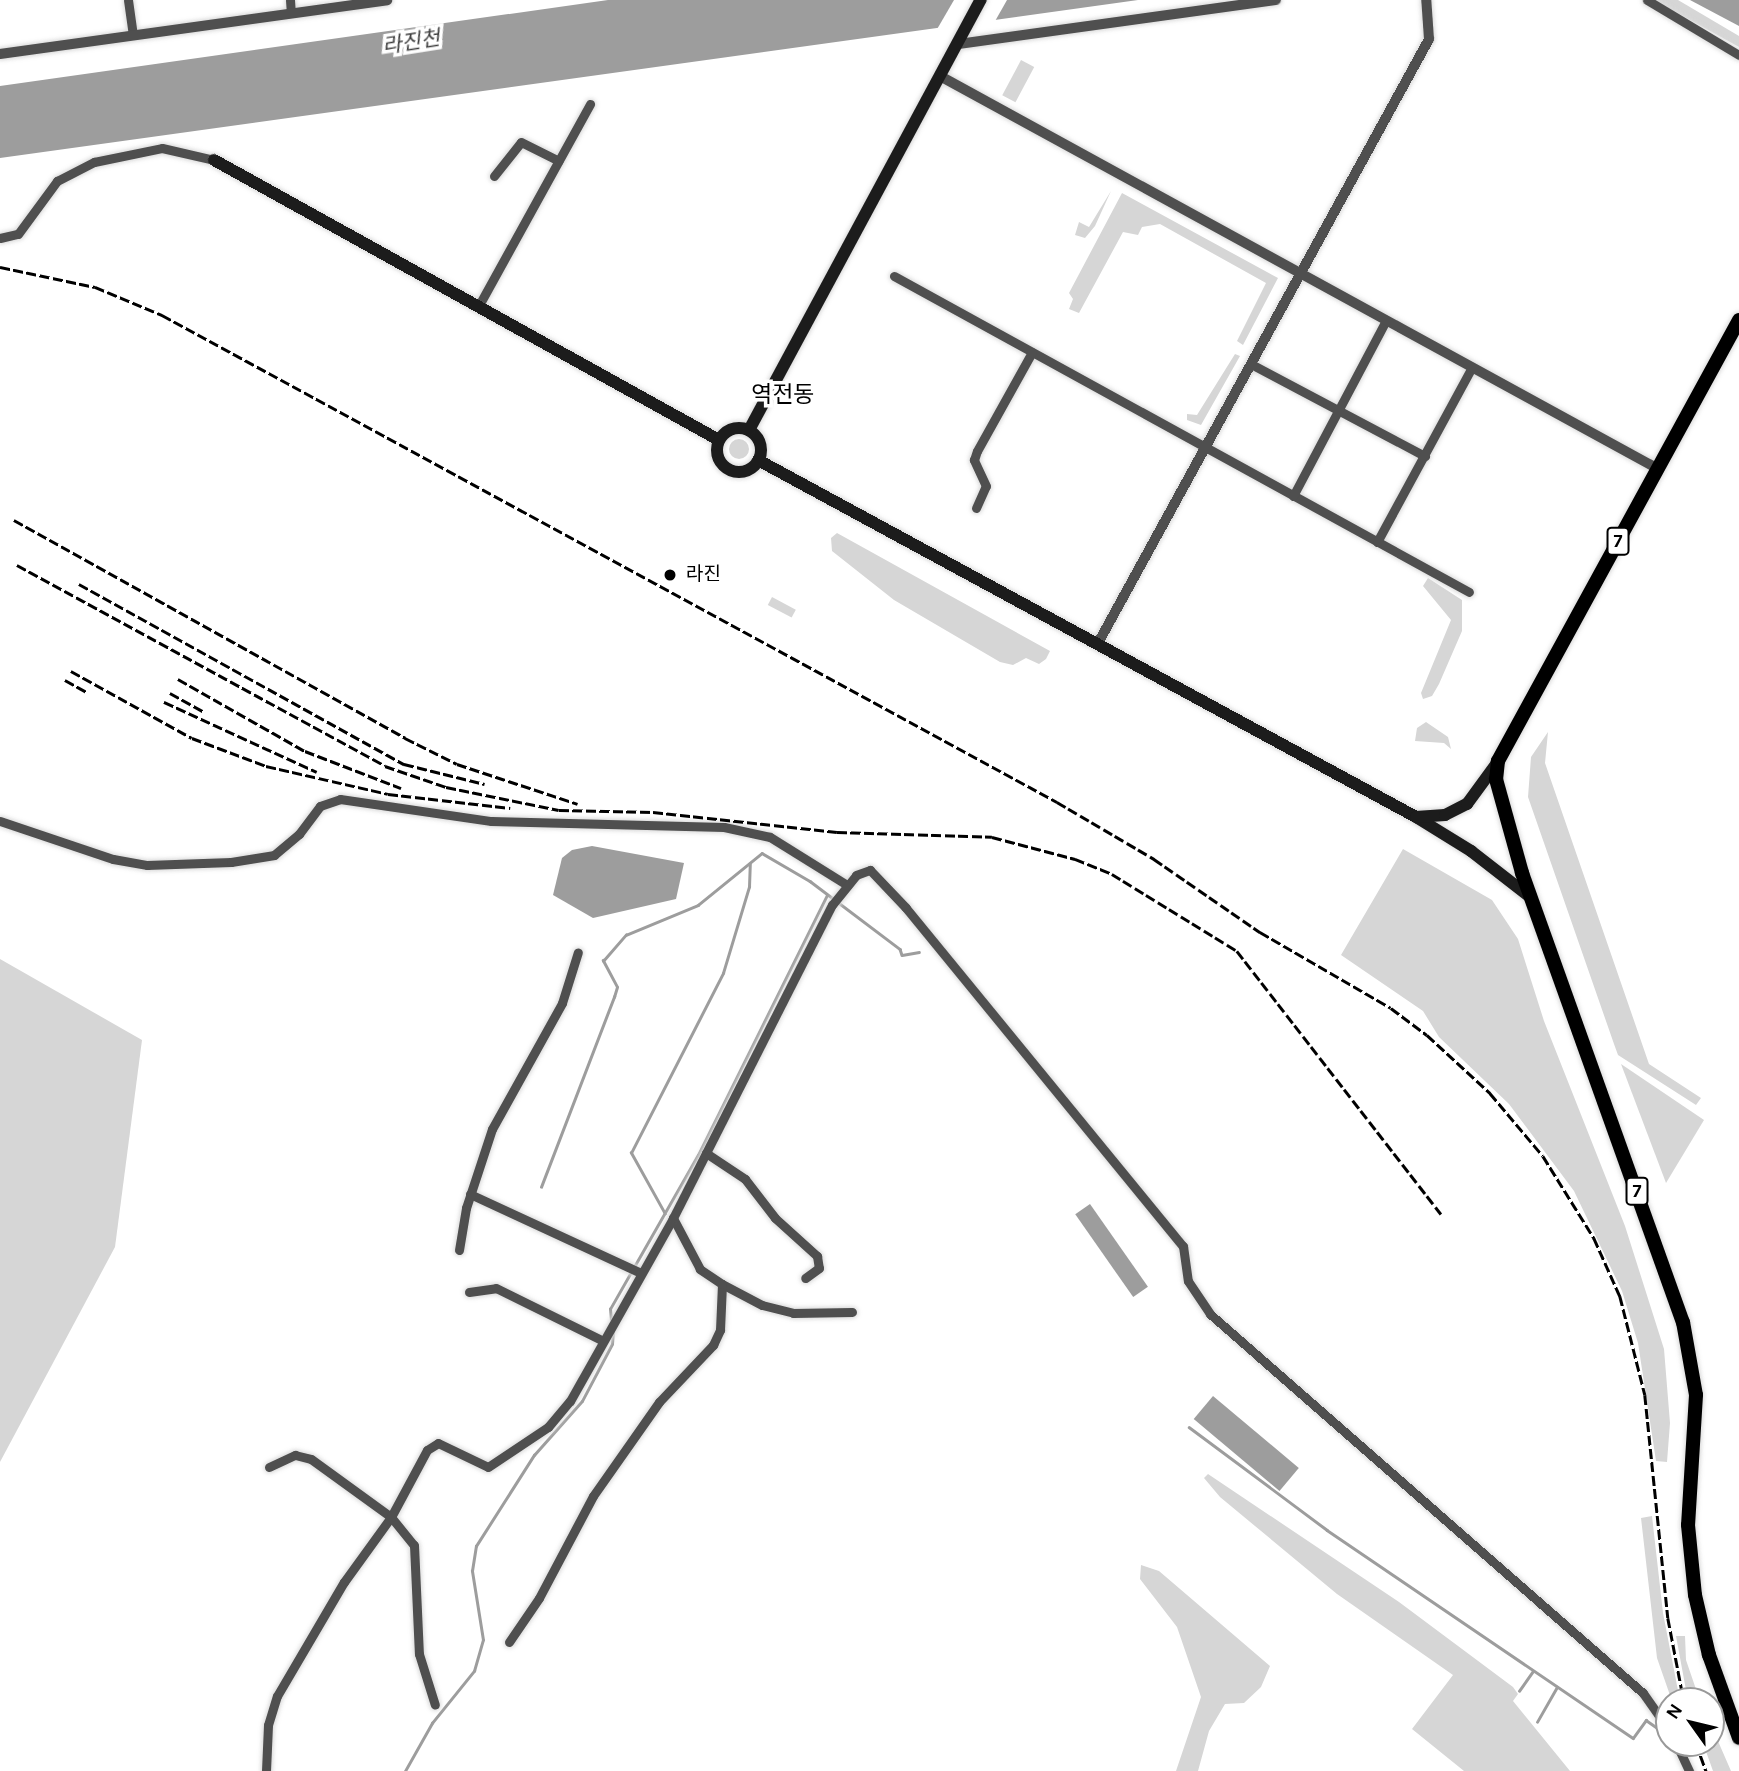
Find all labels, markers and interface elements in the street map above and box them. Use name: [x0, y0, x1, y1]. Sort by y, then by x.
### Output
water label: 라진천: [380, 25, 442, 59]
district label: 역전동: [751, 381, 815, 409]
road number: 7: [1606, 526, 1630, 556]
place label: 라진: [686, 564, 721, 586]
marker: 라진: [660, 565, 680, 585]
road number: 7: [1625, 1176, 1649, 1206]
north arrow: [1655, 1687, 1725, 1757]
text: N: [1661, 1700, 1687, 1723]

